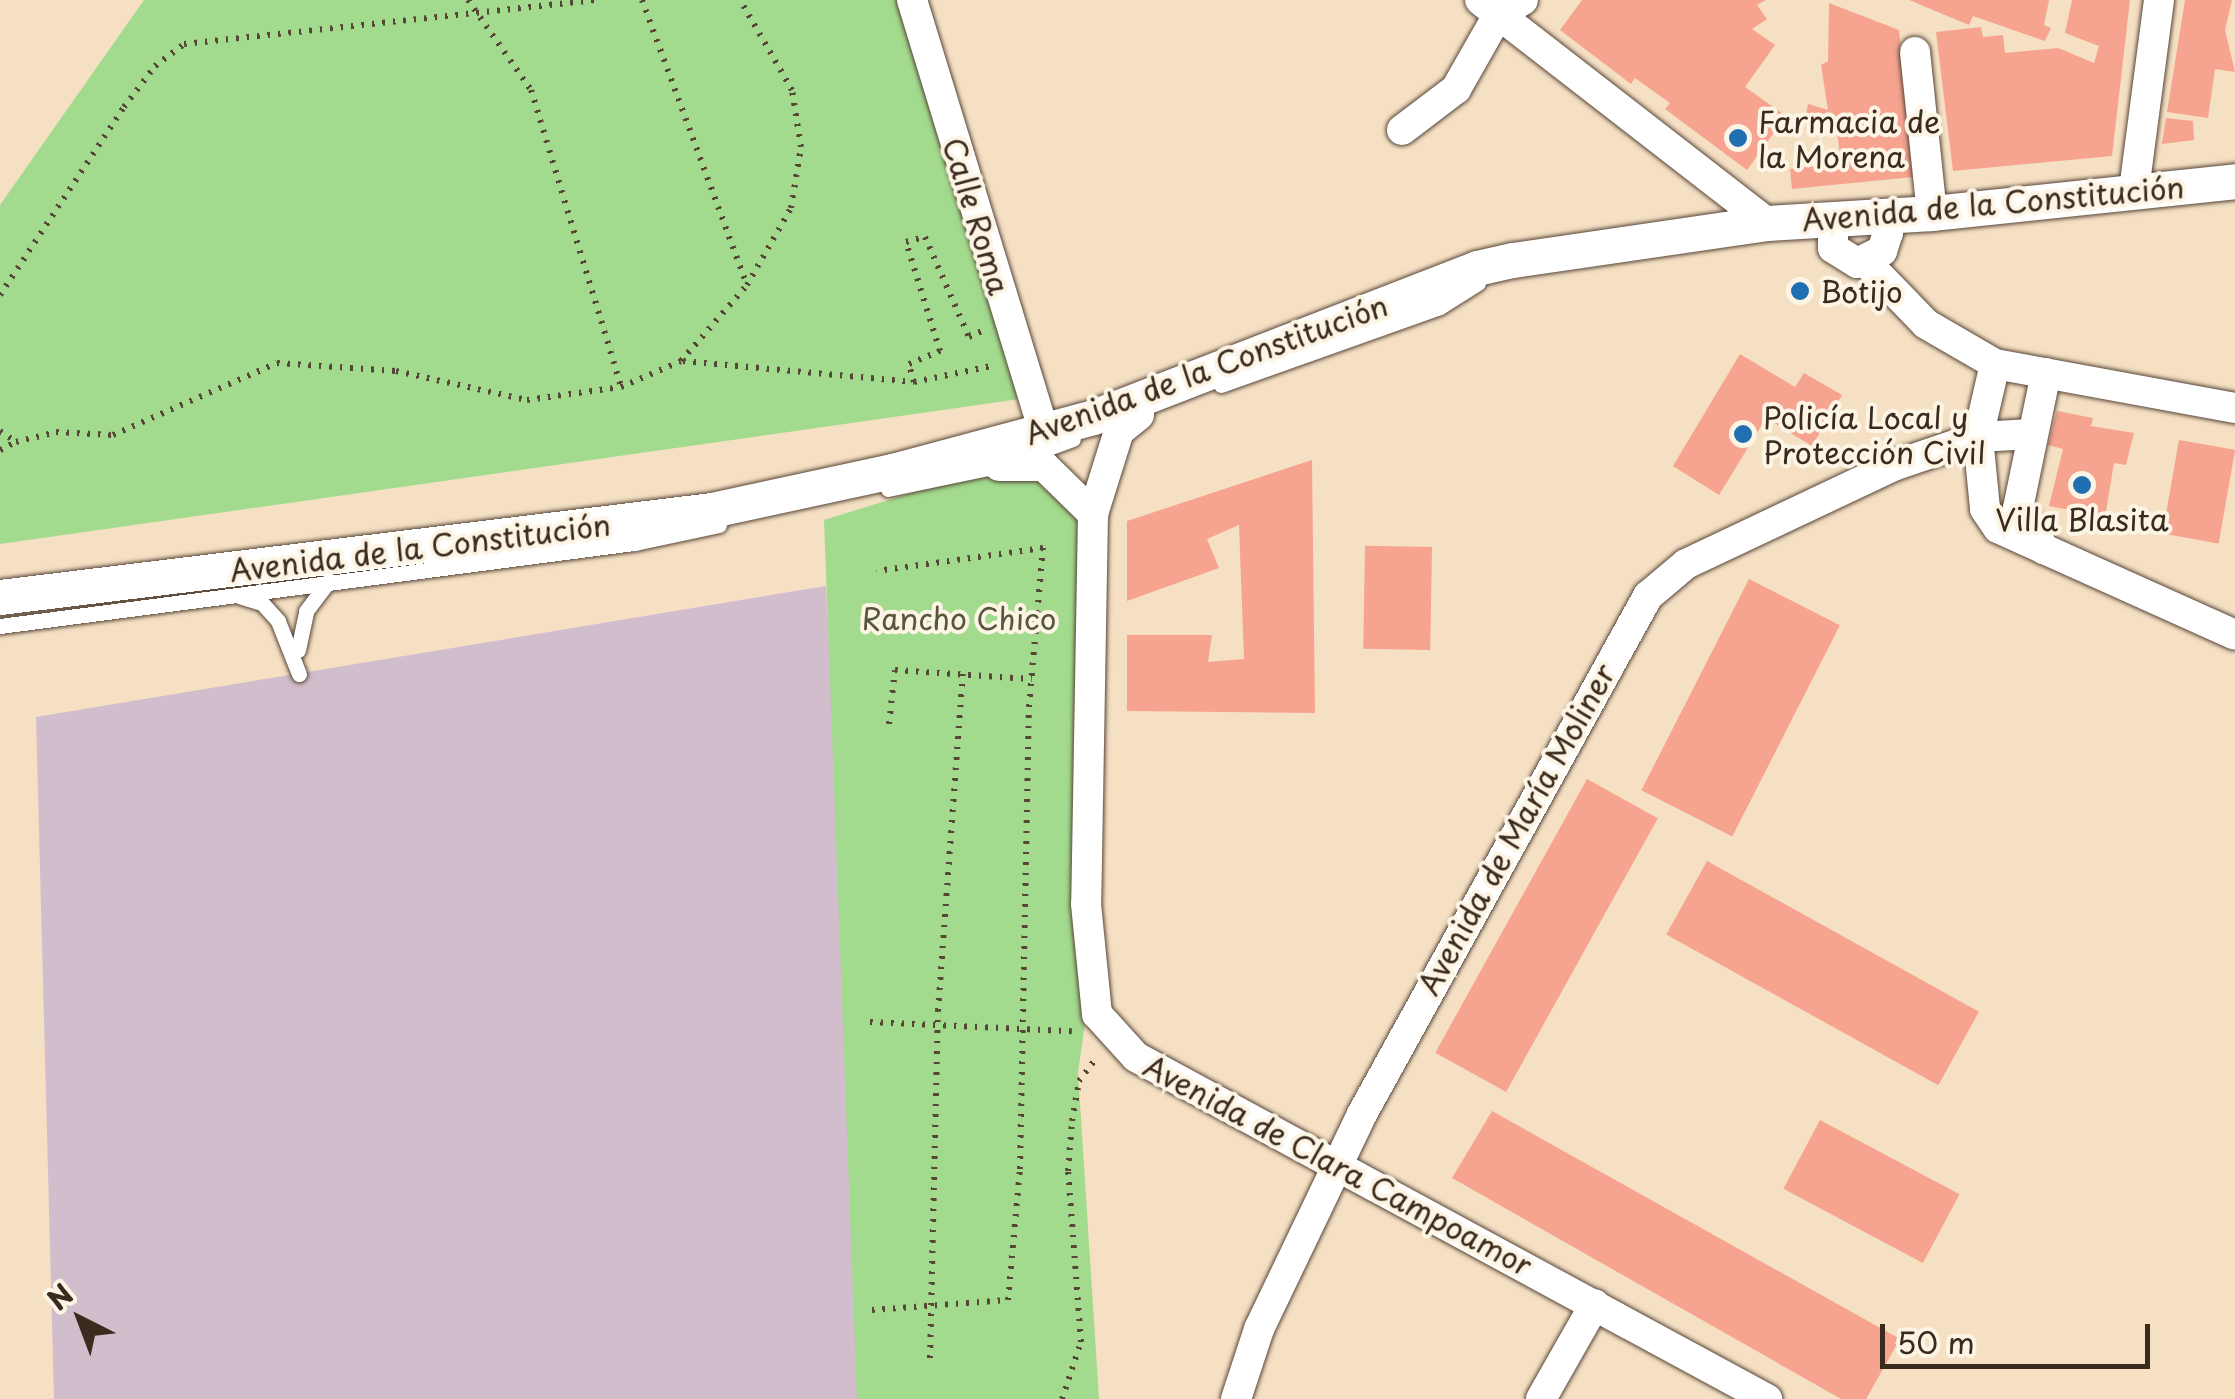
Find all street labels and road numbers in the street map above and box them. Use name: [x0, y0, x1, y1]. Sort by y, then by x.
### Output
street label: Calle Roma: [936, 132, 1018, 300]
street label: Avenida de la Constitución: [1800, 168, 2186, 238]
street label: Avenida de la Constitución: [1019, 286, 1393, 452]
street label: Avenida de la Constitución: [227, 506, 613, 588]
street label: Avenida de María Moliner: [1409, 656, 1623, 1002]
street label: Avenida de Clara Campoamor: [1137, 1047, 1539, 1283]

